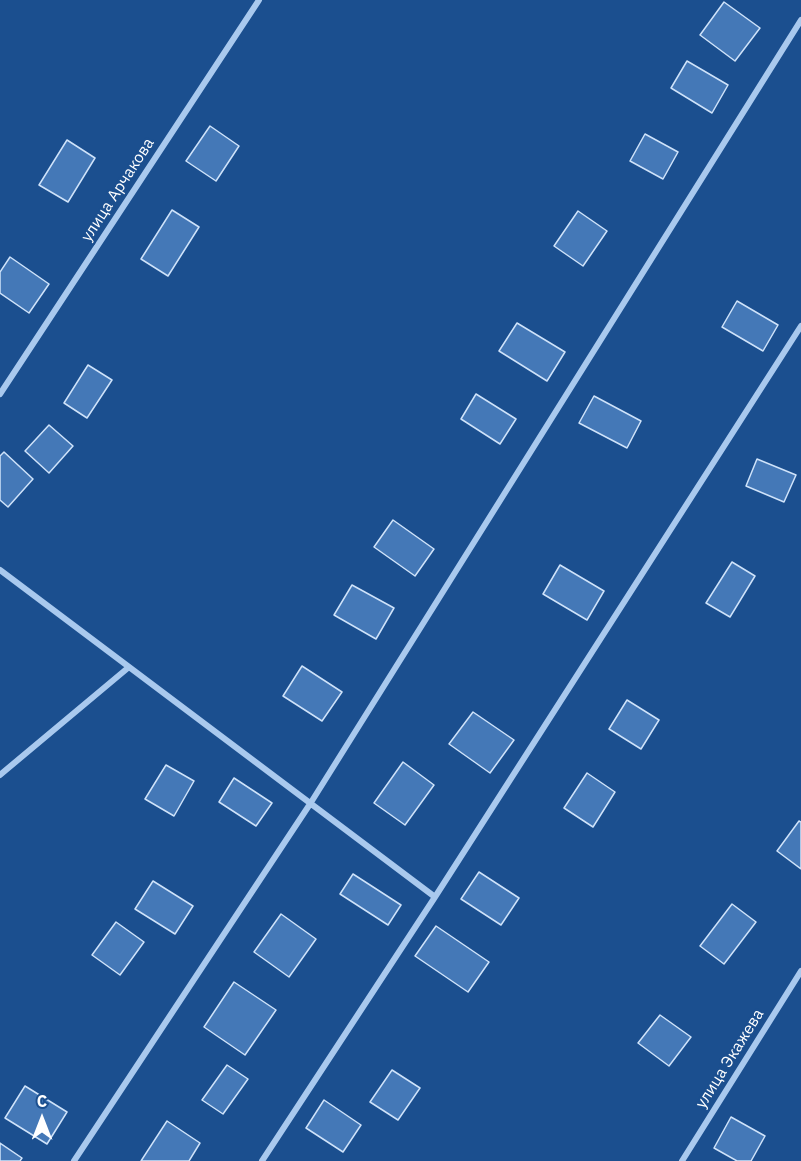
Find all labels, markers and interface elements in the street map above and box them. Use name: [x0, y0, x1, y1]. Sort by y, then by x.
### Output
street label: улица Арчакова: [77, 135, 159, 245]
street label: улица Экажева: [692, 1006, 768, 1112]
north arrow: [12, 1089, 72, 1149]
text: С: [37, 1091, 47, 1111]

